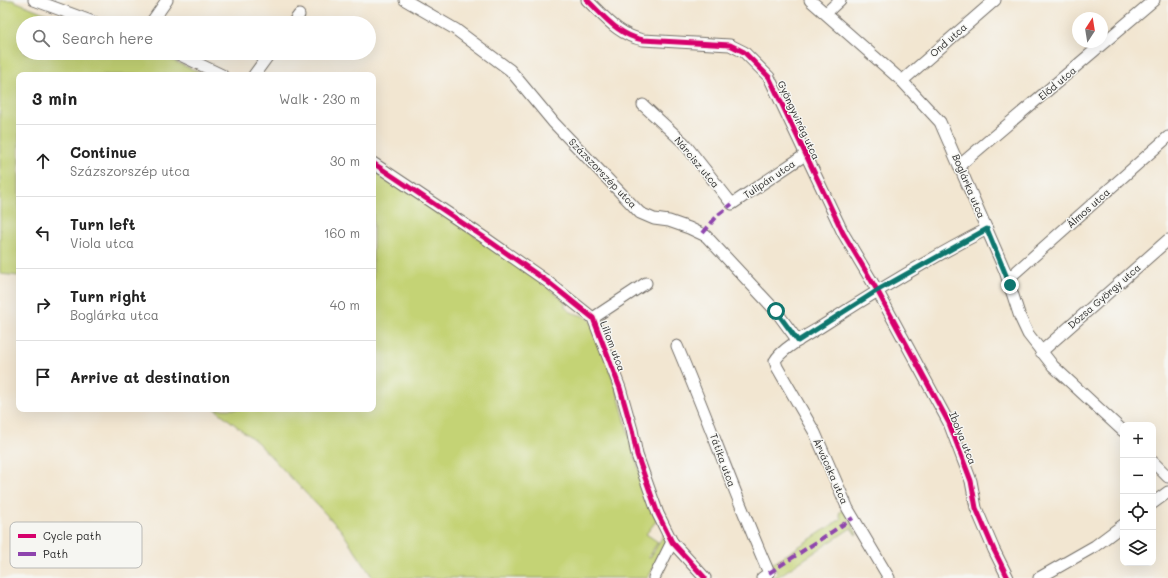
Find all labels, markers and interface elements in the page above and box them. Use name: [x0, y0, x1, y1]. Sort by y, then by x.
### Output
north arrow: [1072, 12, 1108, 48]
search box: [16, 16, 376, 60]
street label: Ond utca: [926, 20, 970, 60]
icon: search: [30, 27, 52, 49]
text: Search here: [62, 28, 153, 48]
street label: Előd utca: [1035, 63, 1079, 103]
street label: Gyöngyvirág utca: [775, 78, 823, 162]
text: 3 min: [32, 87, 77, 109]
text: Walk · 230 m: [279, 90, 360, 107]
street label: Nárcisz utca: [671, 133, 723, 191]
street label: Százszorszép utca: [566, 135, 640, 211]
text: Continue: [70, 142, 137, 162]
icon: ahead: [32, 150, 54, 172]
text: 30 m: [330, 152, 360, 169]
street label: Boglárka utca: [949, 152, 989, 220]
street label: Tulipán utca: [740, 156, 798, 202]
text: Százszorszép utca: [70, 162, 190, 179]
street label: Álmos utca: [1063, 185, 1113, 231]
text: Turn left: [70, 214, 135, 234]
icon: left: [32, 222, 54, 244]
text: 160 m: [324, 224, 360, 241]
text: Viola utca: [70, 234, 134, 251]
street label: Dózsa György utca: [1065, 260, 1143, 332]
route end: [1001, 276, 1019, 294]
text: Turn right: [70, 286, 147, 306]
icon: right: [32, 294, 54, 316]
text: 40 m: [330, 296, 360, 313]
route start: [767, 302, 785, 320]
text: Boglárka utca: [70, 306, 159, 323]
street label: Liliom utca: [597, 319, 629, 373]
icon: arrive: [32, 366, 54, 388]
text: Arrive at destination: [70, 367, 230, 387]
street label: Ibolya utca: [946, 409, 980, 467]
map controls: [1120, 422, 1156, 566]
button: +: [1120, 422, 1156, 458]
street label: Tátika utca: [707, 431, 739, 489]
street label: Árvácska utca: [810, 436, 852, 506]
button: −: [1120, 458, 1156, 494]
button: locate: [1120, 494, 1156, 530]
legend: [10, 522, 142, 568]
text: Cycle path: [43, 528, 101, 543]
button: layers: [1120, 530, 1156, 566]
text: Path: [43, 546, 68, 561]

